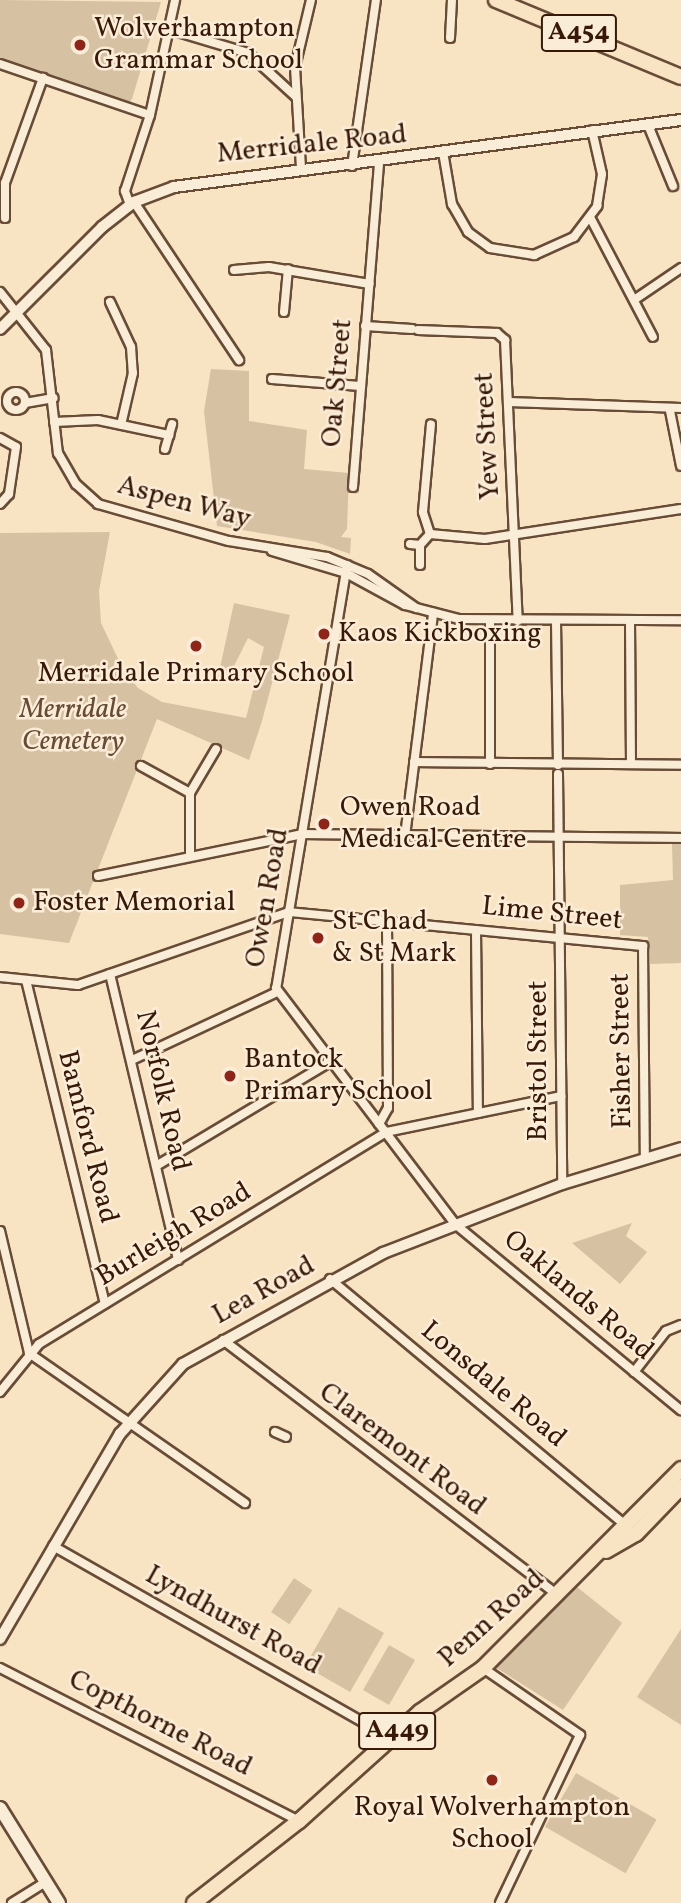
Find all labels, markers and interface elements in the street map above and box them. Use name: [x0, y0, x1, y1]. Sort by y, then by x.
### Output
road number: A454: [540, 10, 618, 56]
place label: Wolverhampton Grammar School: [94, 12, 303, 78]
marker: Wolverhampton Grammar School: [72, 37, 88, 53]
street label: Merridale Road: [215, 118, 409, 172]
street label: Oak Street: [316, 317, 360, 449]
street label: Yew Street: [468, 371, 508, 501]
street label: Aspen Way: [113, 469, 255, 537]
place label: Kaos Kickboxing: [338, 617, 542, 651]
marker: Kaos Kickboxing: [316, 626, 332, 642]
marker: Merridale Primary School: [188, 638, 204, 654]
place label: Merridale Primary School: [37, 657, 355, 691]
park label: Merridale Cemetery: [20, 693, 126, 759]
place label: Owen Road Medical Centre: [340, 791, 527, 857]
marker: Owen Road Medical Centre: [314, 814, 334, 834]
street label: Owen Road: [239, 826, 297, 970]
place label: Foster Memorial: [33, 886, 235, 920]
street label: Lime Street: [480, 890, 624, 938]
marker: Foster Memorial: [11, 895, 27, 911]
place label: St Chad & St Mark: [332, 905, 456, 971]
marker: St Chad & St Mark: [310, 930, 326, 946]
street label: Fisher Street: [604, 973, 640, 1129]
street label: Bristol Street: [522, 980, 556, 1142]
street label: Norfolk Road: [127, 1007, 197, 1175]
place label: Bantock Primary School: [244, 1043, 433, 1109]
street label: Bamford Road: [49, 1047, 125, 1227]
marker: Bantock Primary School: [222, 1068, 238, 1084]
street label: Burleigh Road: [90, 1176, 258, 1294]
street label: Oaklands Road: [496, 1224, 660, 1368]
street label: Lea Road: [207, 1249, 321, 1333]
street label: Lonsdale Road: [413, 1314, 573, 1456]
street label: Claremont Road: [312, 1376, 492, 1524]
street label: Lyndhurst Road: [139, 1559, 327, 1683]
street label: Penn Road: [432, 1563, 552, 1675]
street label: Copthorne Road: [63, 1663, 257, 1785]
road number: A449: [357, 1708, 437, 1754]
marker: Royal Wolverhampton School: [484, 1772, 500, 1788]
place label: Royal Wolverhampton School: [353, 1791, 631, 1857]

